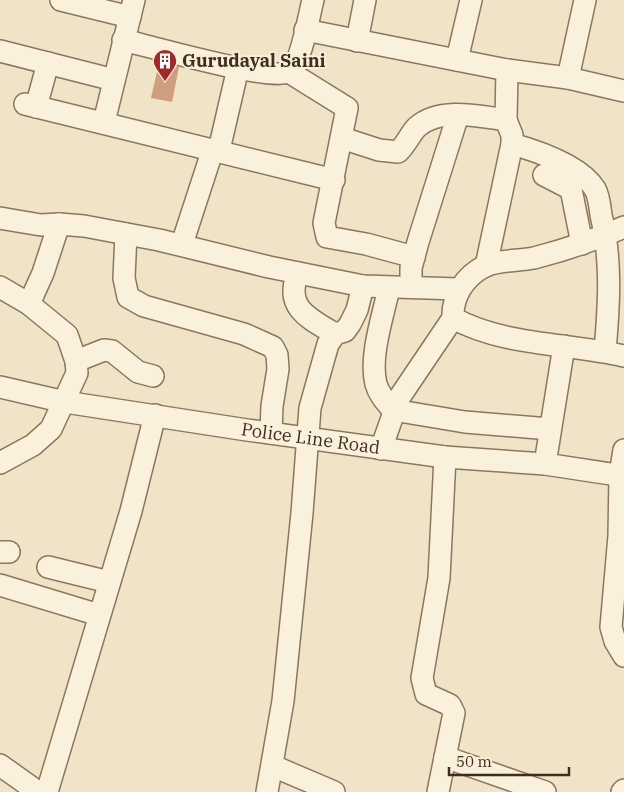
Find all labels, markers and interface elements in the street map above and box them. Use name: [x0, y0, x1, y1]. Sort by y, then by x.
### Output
building icon: Gurudayal Saini: [152, 48, 178, 82]
place label: Gurudayal Saini: [182, 49, 326, 72]
street label: Police Line Road: [240, 417, 381, 459]
scale bar: [449, 744, 569, 776]
text: 50 m: [456, 752, 492, 771]

